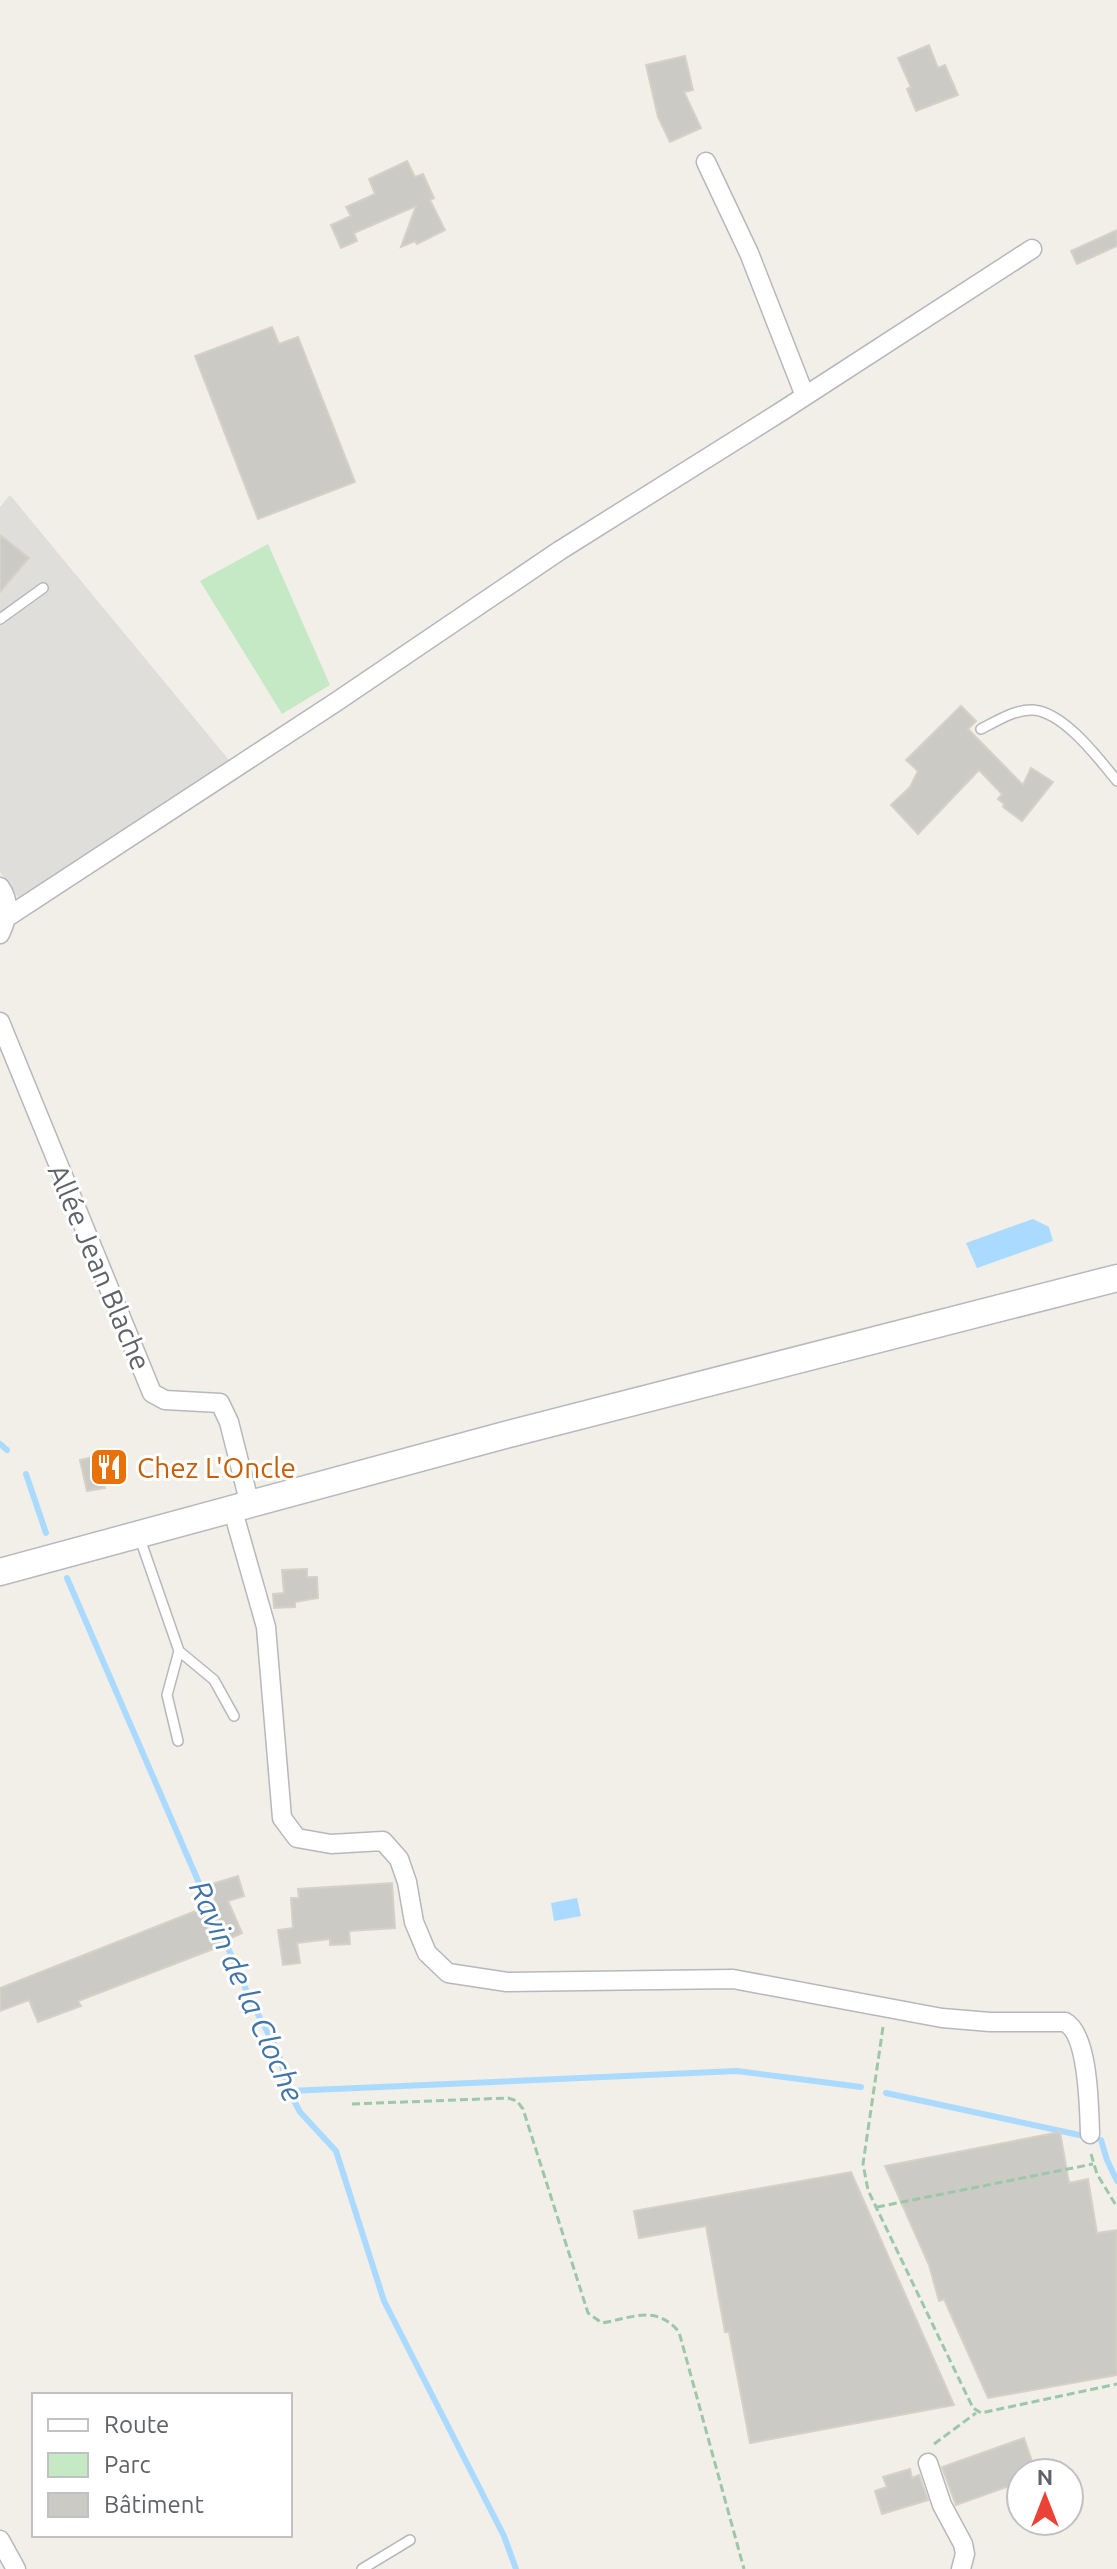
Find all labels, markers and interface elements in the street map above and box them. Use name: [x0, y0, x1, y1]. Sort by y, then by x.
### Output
street label: Allée Jean Blache: [43, 1160, 157, 1374]
restaurant icon: Chez L'Oncle: [88, 1446, 130, 1488]
place label: Chez L'Oncle: [137, 1452, 296, 1483]
water label: Ravin de la Cloche: [183, 1875, 311, 2107]
legend: [32, 2393, 292, 2537]
text: Route: [104, 2411, 169, 2438]
text: Parc: [104, 2451, 151, 2478]
north arrow: [1005, 2457, 1085, 2537]
text: N: [1037, 2464, 1053, 2489]
text: Bâtiment: [104, 2491, 205, 2518]

